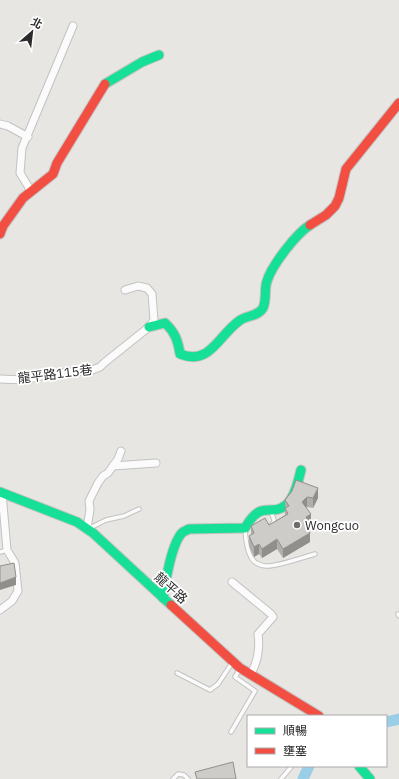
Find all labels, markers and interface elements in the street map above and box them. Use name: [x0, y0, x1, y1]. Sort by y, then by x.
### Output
north arrow: [12, 12, 52, 52]
text: 北: [29, 14, 45, 32]
street label: 龍平路115巷: [17, 361, 93, 387]
place label: Wongcuo: [305, 517, 359, 534]
marker: Wongcuo: [292, 520, 302, 530]
street label: 龍平路: [151, 569, 191, 607]
legend: [247, 715, 387, 767]
text: 順暢: [283, 723, 307, 738]
text: 壅塞: [283, 743, 307, 758]

